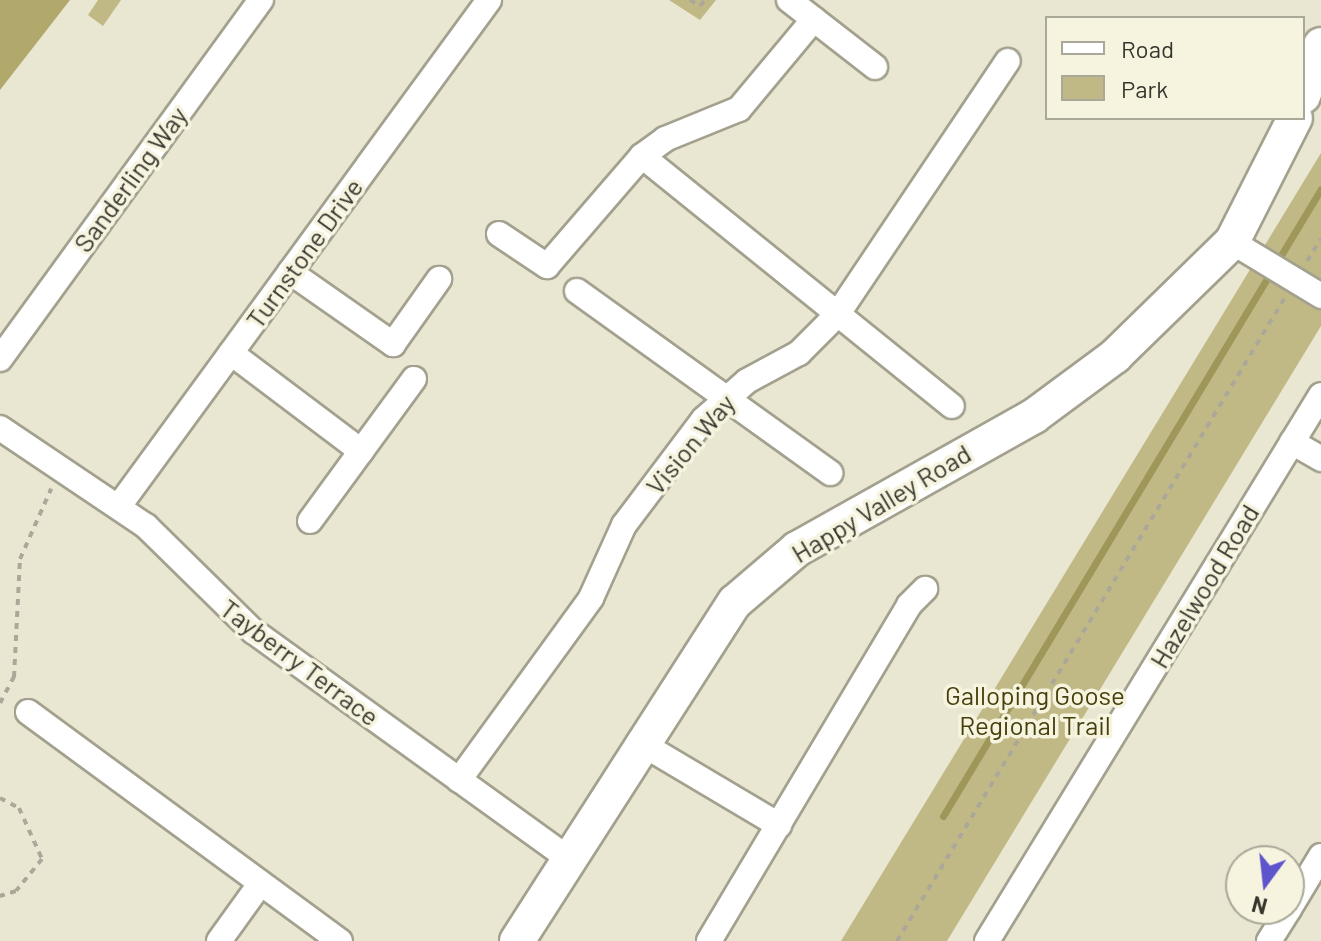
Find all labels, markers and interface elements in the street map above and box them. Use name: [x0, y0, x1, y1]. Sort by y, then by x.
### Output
legend: [1045, 16, 1305, 120]
text: Road: [1121, 34, 1174, 63]
text: Park: [1121, 74, 1168, 103]
street label: Sanderling Way: [67, 100, 193, 258]
street label: Turnstone Drive: [239, 172, 369, 334]
street label: Vision Way: [639, 388, 741, 500]
street label: Happy Valley Road: [786, 437, 976, 569]
street label: Hazelwood Road: [1143, 499, 1265, 673]
street label: Tayberry Terrace: [215, 592, 385, 732]
park label: Galloping Goose Regional Trail: [945, 679, 1125, 740]
north arrow: [1225, 845, 1305, 925]
text: N: [1249, 892, 1270, 921]

